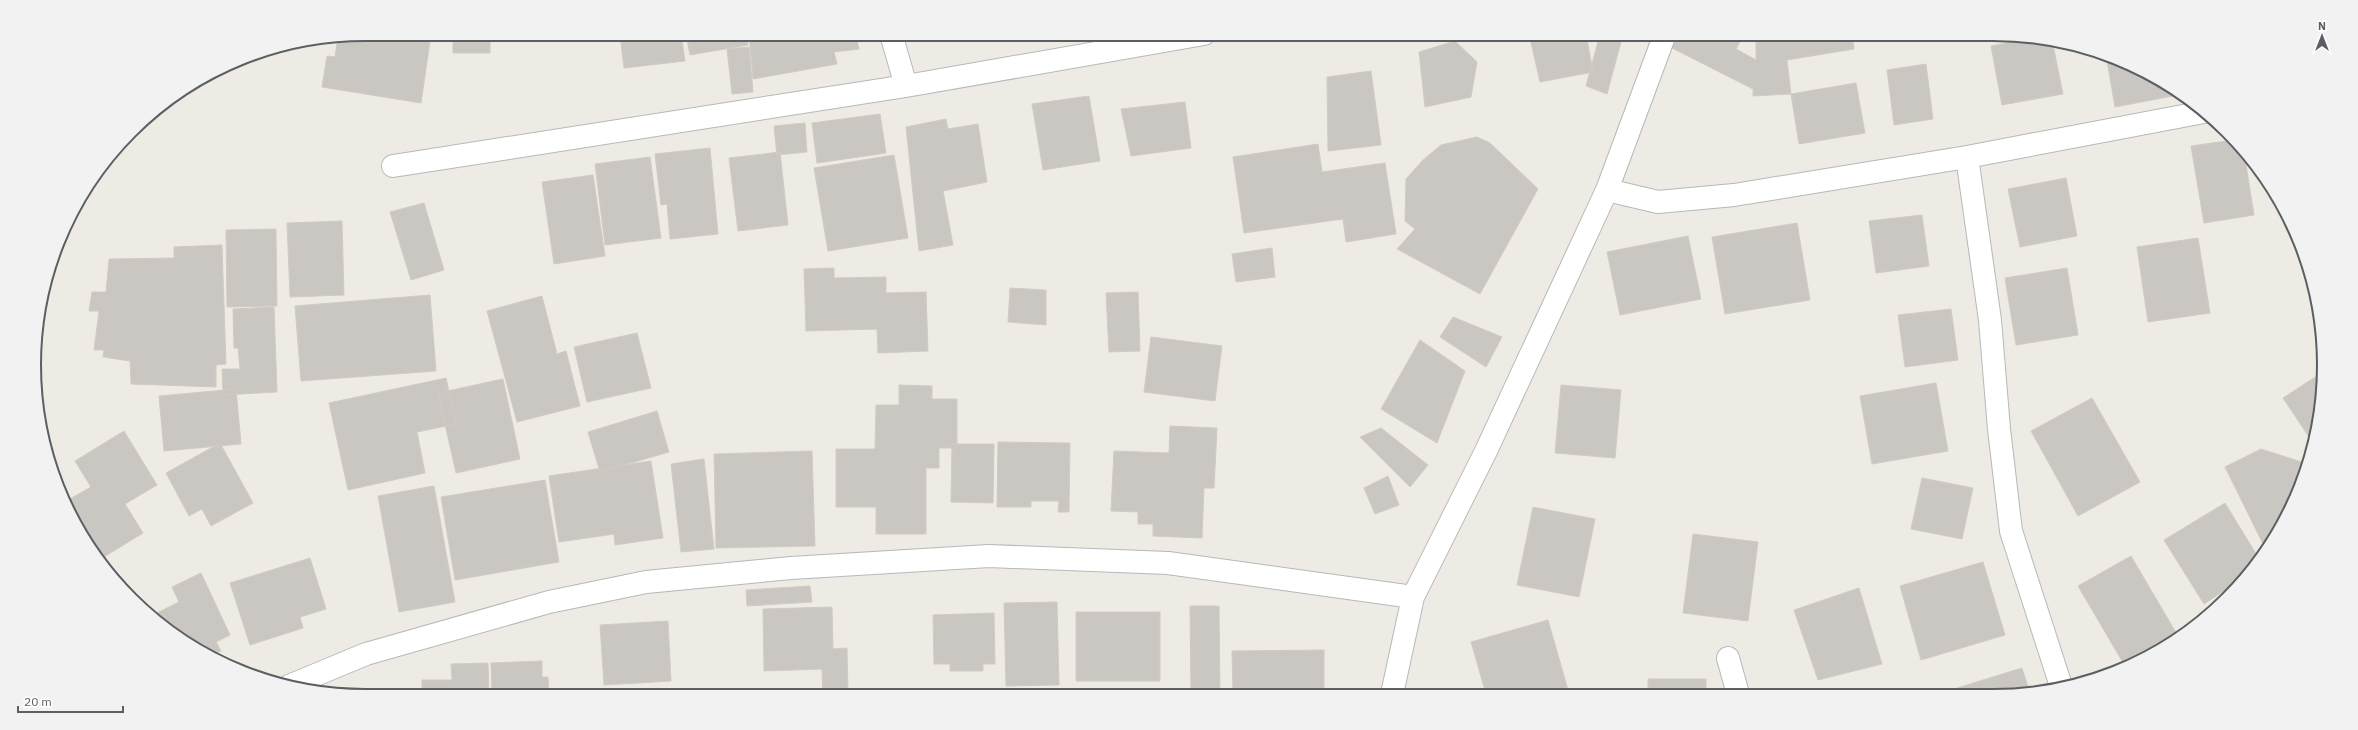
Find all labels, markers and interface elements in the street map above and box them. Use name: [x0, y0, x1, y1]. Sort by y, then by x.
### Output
north arrow: [2302, 16, 2342, 56]
text: N: [2318, 19, 2326, 33]
scale bar: [18, 688, 123, 714]
text: 20 m: [24, 694, 52, 709]

